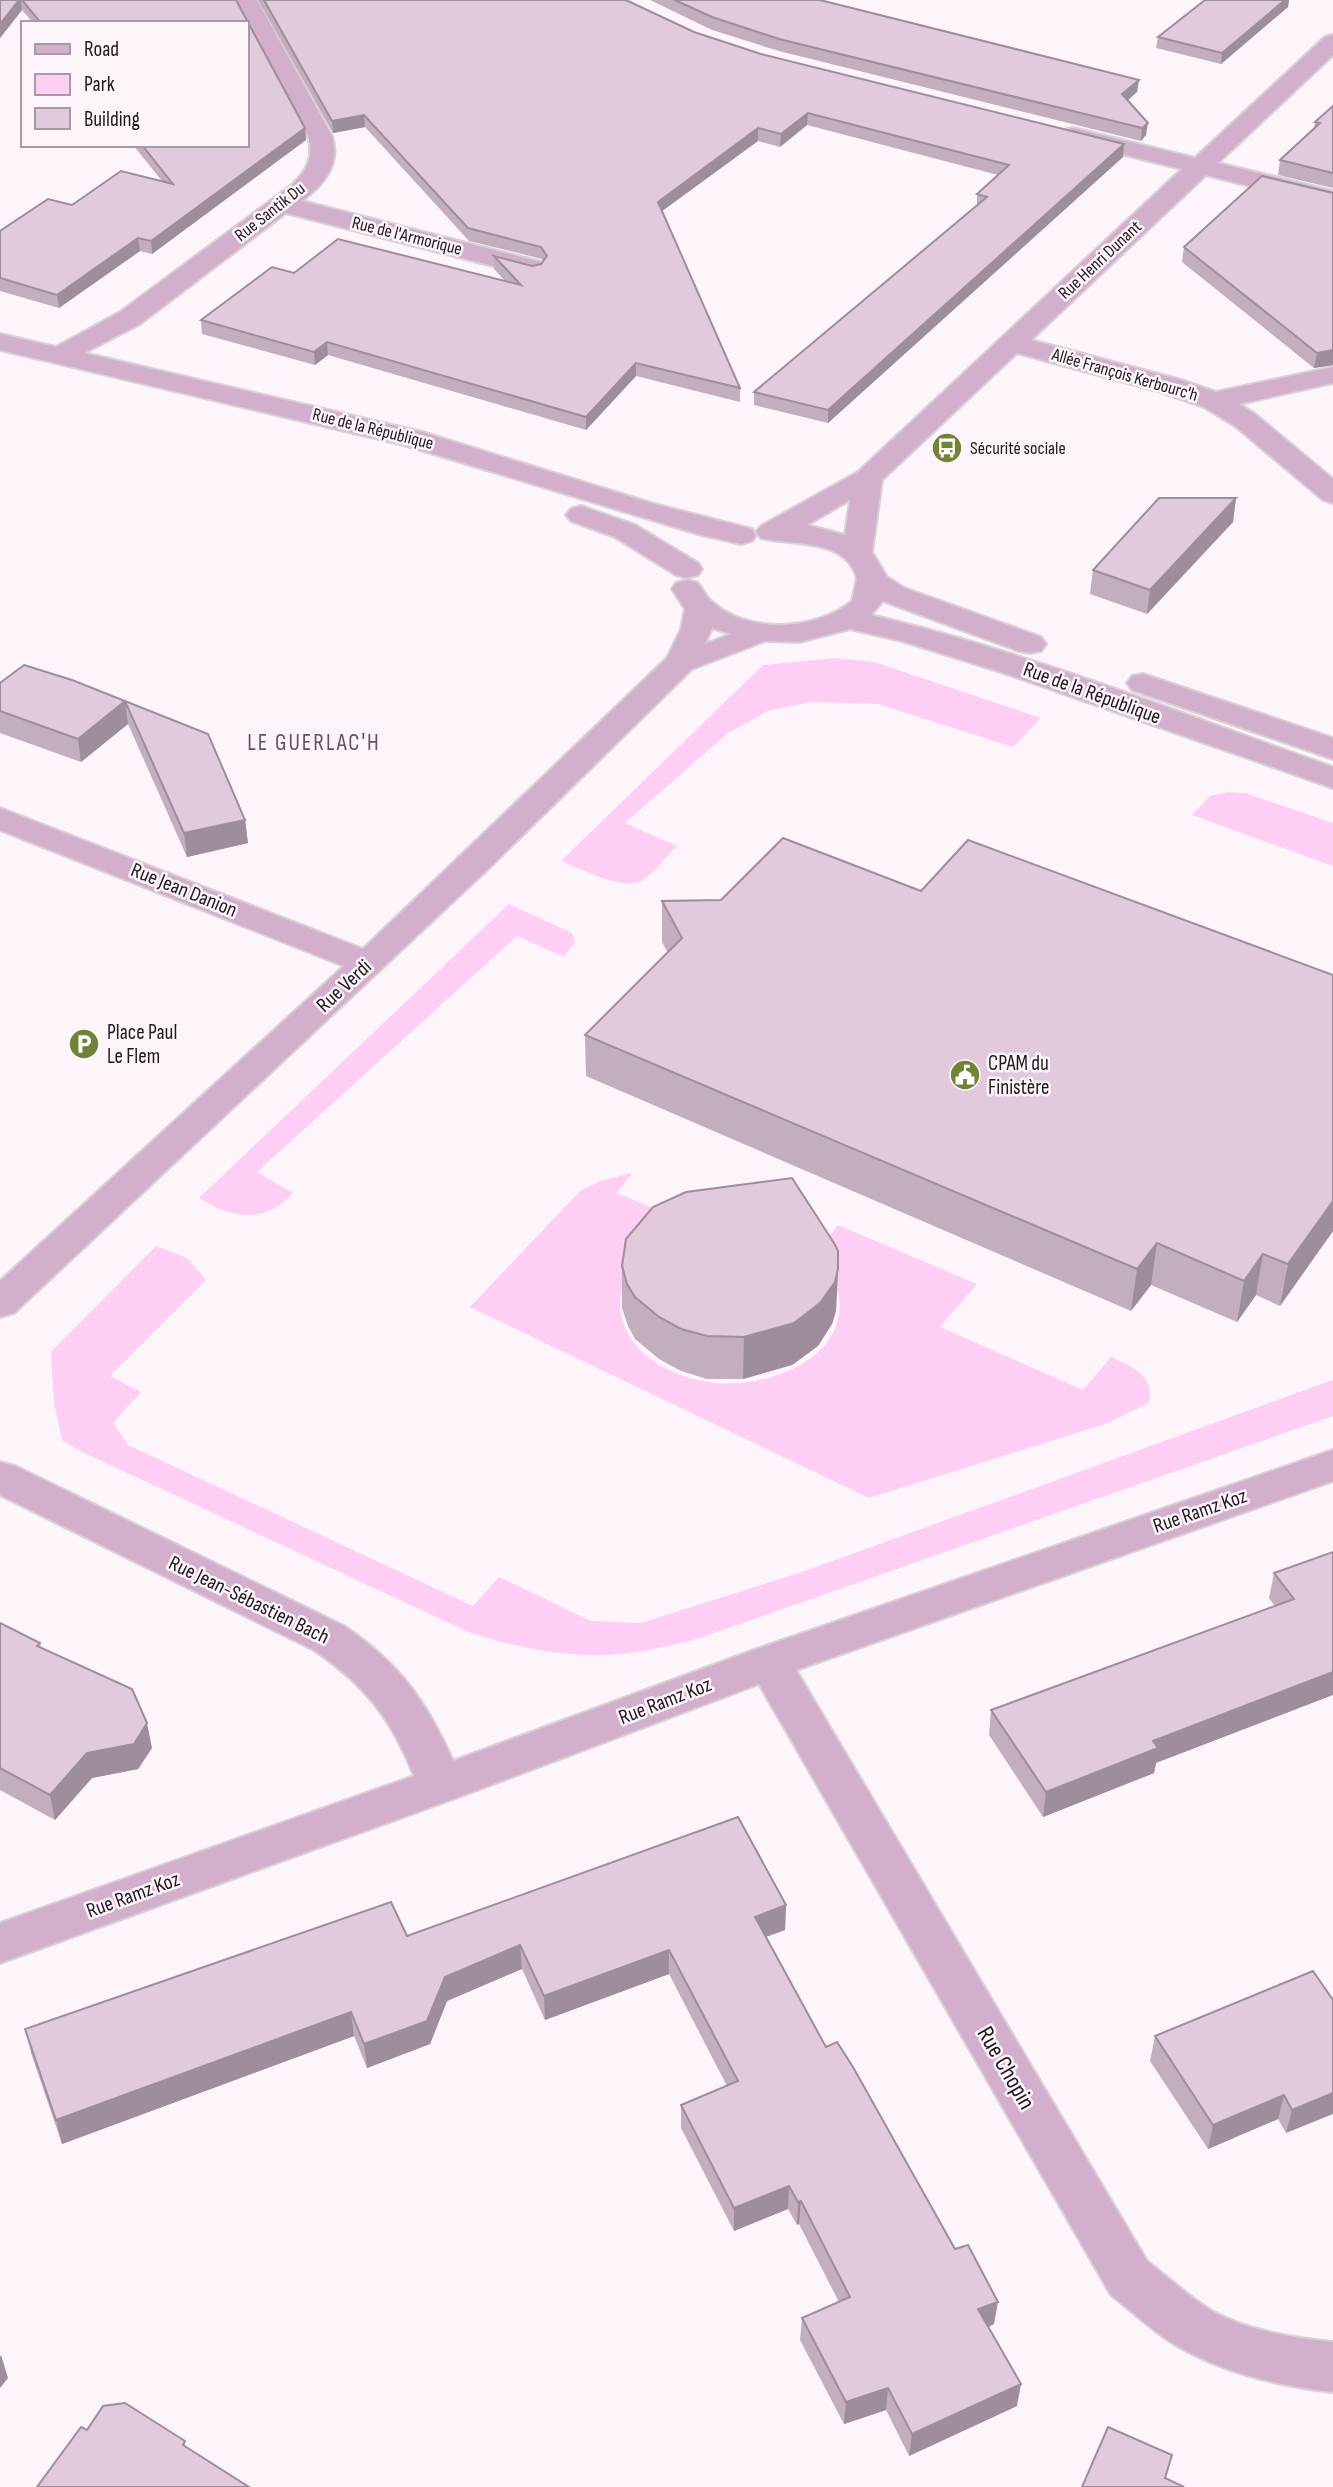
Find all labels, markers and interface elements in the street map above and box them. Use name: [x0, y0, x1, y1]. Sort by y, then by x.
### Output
legend: [21, 21, 248, 147]
text: Road: [84, 37, 119, 62]
text: Park: [84, 72, 115, 97]
text: Building: [84, 107, 140, 132]
street label: Rue Santik Du: [231, 178, 309, 246]
street label: Rue de l'Armorique: [350, 212, 464, 260]
street label: Rue Henri Dunant: [1054, 216, 1146, 304]
street label: Allée François Kerbourc'h: [1049, 344, 1200, 406]
street label: Rue de la République: [310, 404, 436, 454]
bus stop icon: Sécurité sociale: [930, 431, 964, 465]
place label: Sécurité sociale: [970, 438, 1066, 459]
street label: Rue de la République: [1020, 657, 1164, 729]
district label: LE GUERLAC'H: [247, 729, 381, 757]
street label: Rue Jean Danion: [127, 857, 241, 923]
street label: Rue Verdi: [311, 954, 377, 1018]
place label: Place Paul Le Flem: [107, 1020, 177, 1069]
parking icon: Place Paul Le Flem: [67, 1027, 101, 1061]
place label: CPAM du Finistère: [988, 1051, 1049, 1100]
public building icon: CPAM du Finistère: [948, 1058, 982, 1092]
street label: Rue Ramz Koz: [1150, 1483, 1251, 1539]
street label: Rue Jean-Sébastien Bach: [165, 1550, 333, 1650]
street label: Rue Ramz Koz: [615, 1672, 715, 1730]
street label: Rue Ramz Koz: [83, 1866, 183, 1923]
street label: Rue Chopin: [971, 2021, 1041, 2115]

